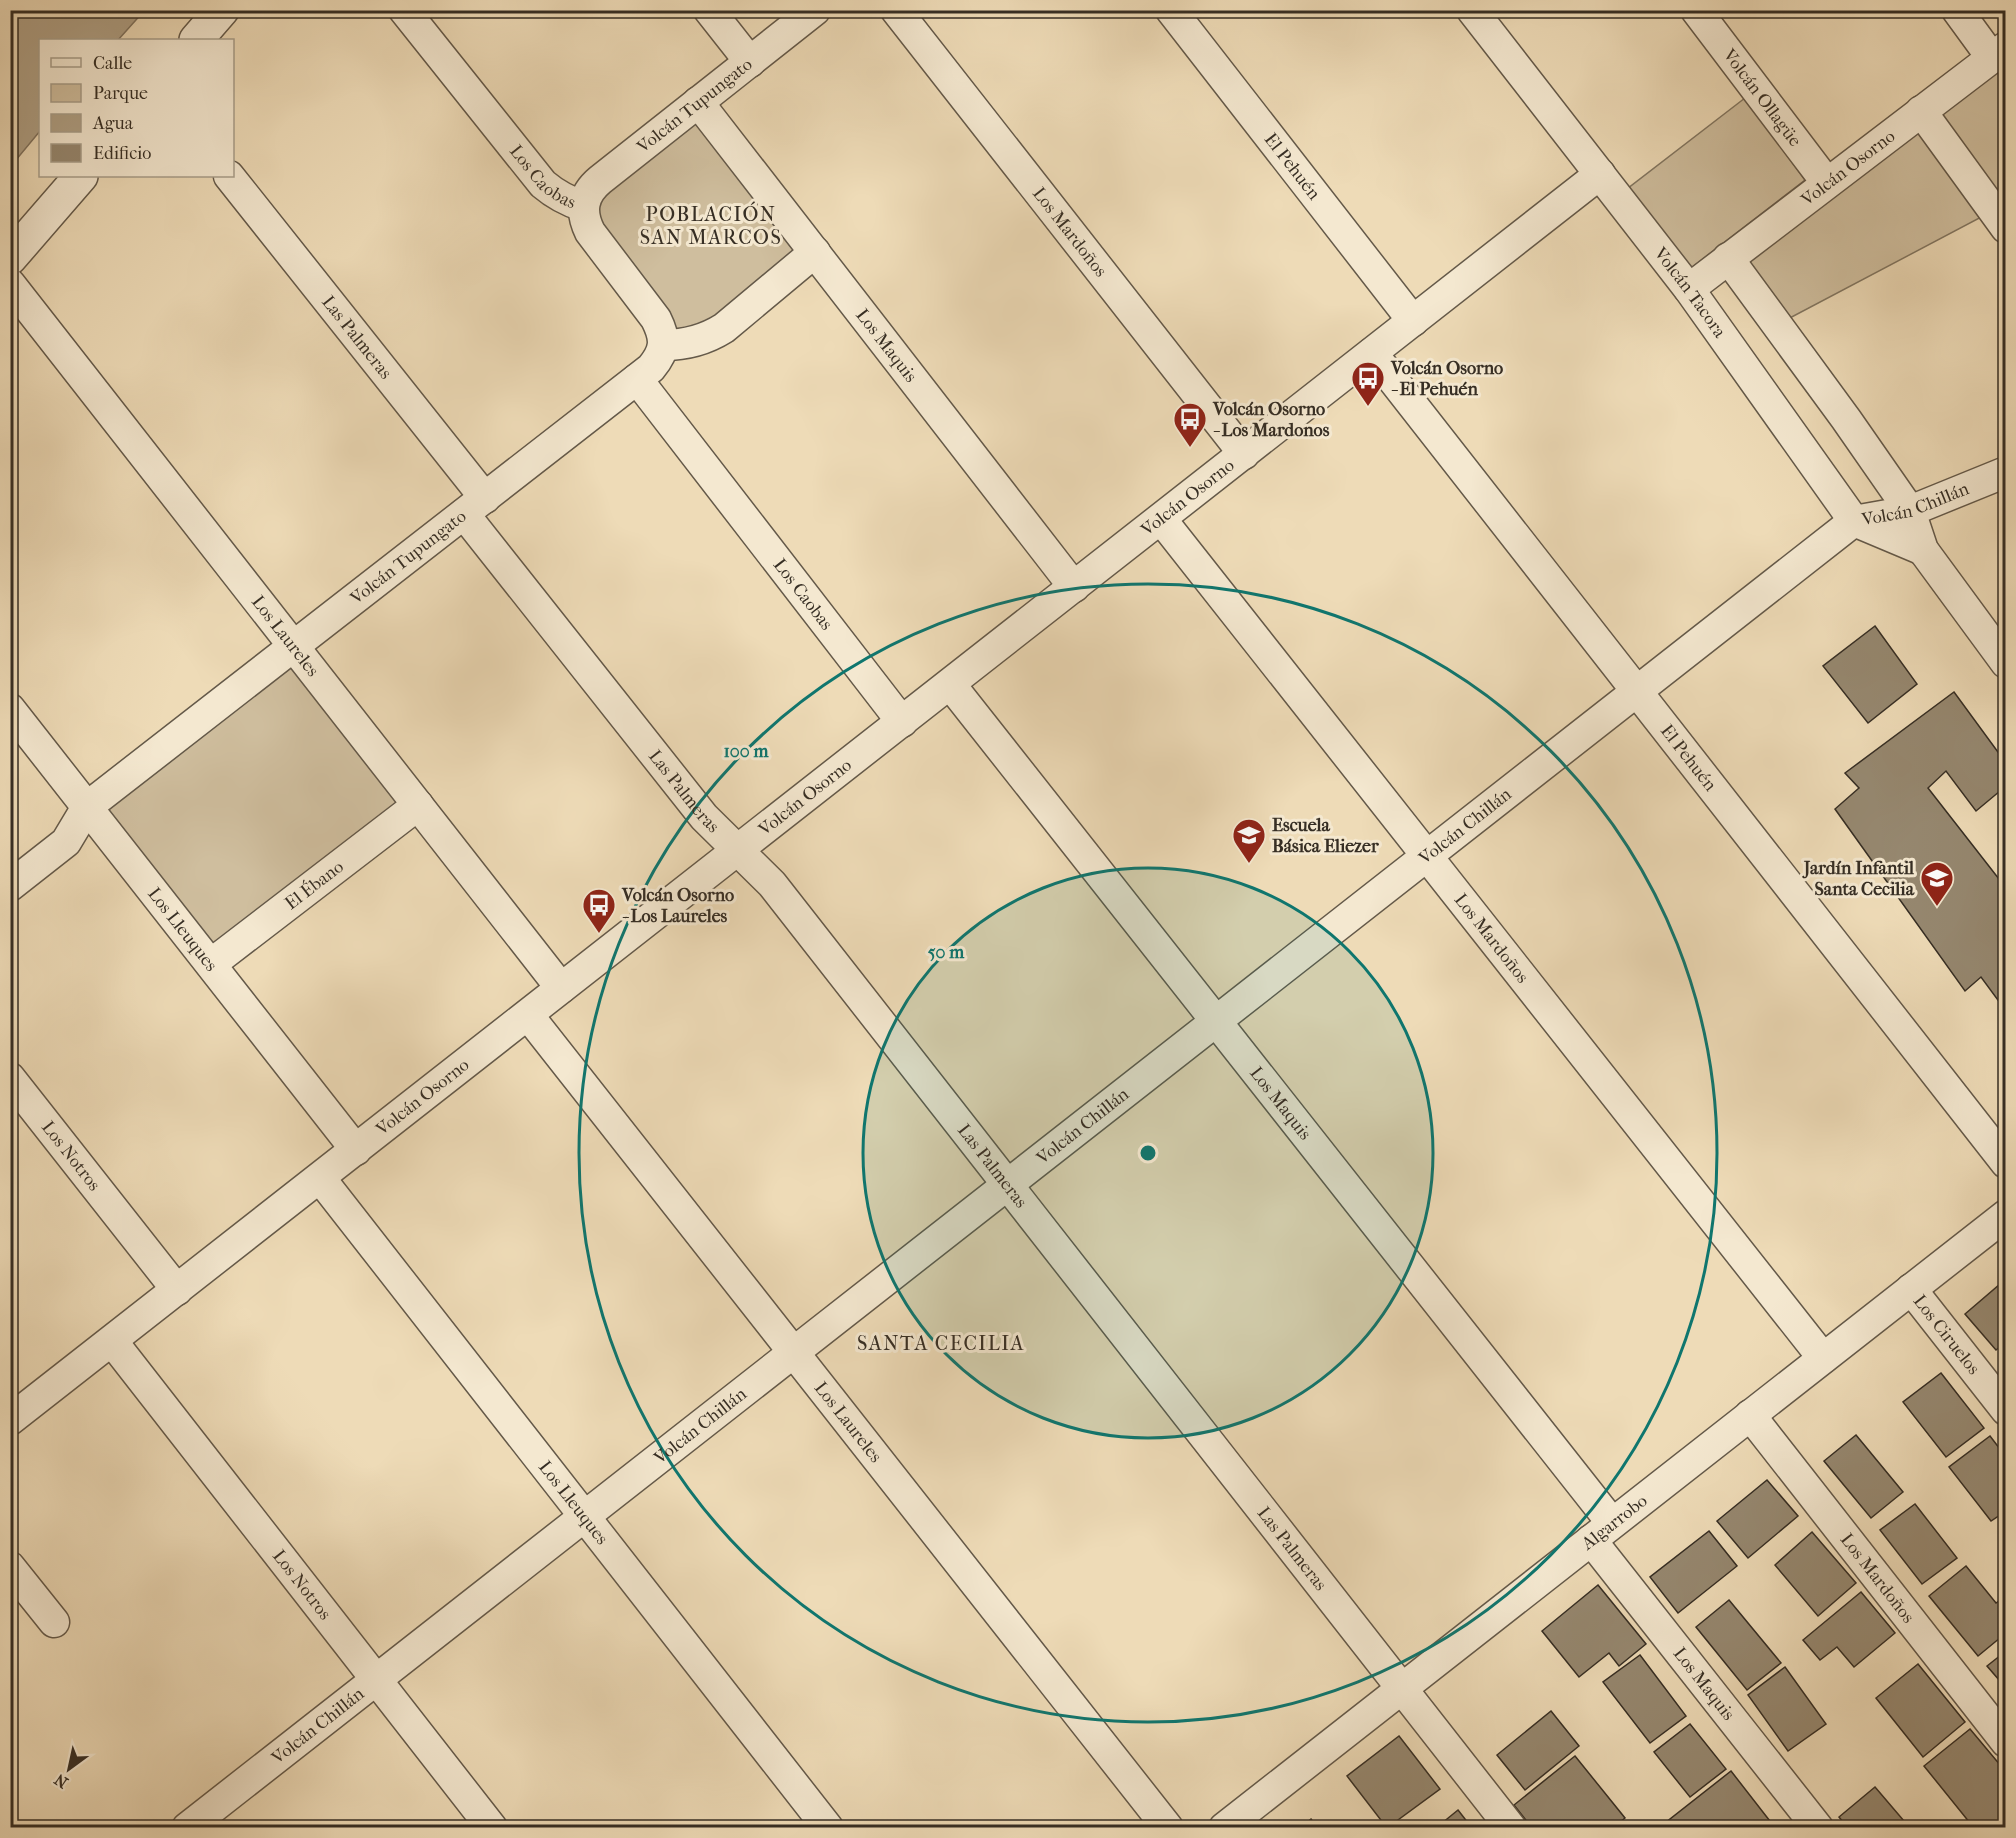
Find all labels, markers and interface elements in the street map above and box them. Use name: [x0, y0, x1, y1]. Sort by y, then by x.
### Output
legend: [39, 39, 234, 177]
street label: Volcán Ollagüe: [1718, 44, 1806, 151]
text: Calle: [93, 53, 132, 74]
street label: Volcán Tupungato: [632, 54, 757, 158]
text: Parque: [93, 83, 148, 104]
text: Agua: [92, 113, 134, 134]
street label: Volcán Osorno: [1797, 126, 1899, 211]
street label: El Pehuén: [1260, 129, 1325, 204]
street label: Los Caobas: [505, 141, 579, 214]
text: Edificio: [93, 143, 151, 164]
street label: Los Mardoños: [1028, 183, 1111, 281]
district label: POBLACIÓN SAN MARCOS: [640, 201, 782, 249]
street label: Volcán Tacora: [1649, 243, 1731, 342]
street label: Las Palmeras: [317, 292, 396, 384]
street label: Los Maquis: [851, 305, 921, 387]
place label: Volcán Osorno - El Pehuén: [1390, 358, 1503, 400]
bus stop icon: Volcán Osorno - El Pehuén: [1350, 360, 1386, 407]
place label: Volcán Osorno - Los Mardonos: [1212, 399, 1330, 441]
bus stop icon: Volcán Osorno - Los Mardonos: [1172, 401, 1208, 448]
street label: Volcán Osorno: [1136, 455, 1238, 541]
street label: Volcán Chillán: [1859, 478, 1973, 531]
street label: Volcán Tupungato: [346, 506, 470, 610]
street label: Los Caobas: [769, 555, 837, 635]
street label: Los Laureles: [247, 592, 323, 681]
street label: El Pehuén: [1656, 721, 1721, 796]
text: 100 m: [723, 741, 770, 762]
street label: Las Palmeras: [644, 746, 724, 837]
street label: Volcán Osorno: [754, 755, 856, 841]
street label: Volcán Chillán: [1414, 783, 1516, 870]
place label: Escuela Básica Eliezer: [1272, 815, 1379, 857]
school or university icon: Escuela Básica Eliezer: [1231, 817, 1267, 864]
street label: El Ébano: [281, 856, 348, 914]
place label: Jardín Infantil Santa Cecilia: [1802, 858, 1915, 900]
school or university icon: Jardín Infantil Santa Cecilia: [1919, 860, 1955, 907]
street label: Los Lleuques: [143, 884, 222, 976]
place label: Volcán Osorno - Los Laureles: [621, 885, 734, 927]
bus stop icon: Volcán Osorno - Los Laureles: [581, 887, 617, 934]
street label: Los Mardoños: [1450, 890, 1533, 988]
text: 50 m: [928, 942, 965, 963]
street label: Volcán Osorno: [371, 1054, 473, 1141]
street label: Los Maquis: [1245, 1063, 1316, 1144]
street label: Volcán Chillán: [1032, 1083, 1134, 1170]
street label: Los Notros: [37, 1117, 105, 1195]
street label: Las Palmeras: [953, 1120, 1032, 1212]
centre of rings: [1138, 1143, 1158, 1163]
street label: Los Ciruelos: [1909, 1291, 1984, 1379]
district label: SANTA CECILIA: [857, 1332, 1025, 1355]
street label: Los Laureles: [810, 1378, 886, 1467]
street label: Volcán Chillán: [649, 1383, 751, 1469]
street label: Los Lleuques: [534, 1457, 613, 1549]
street label: Algarrobo: [1577, 1490, 1652, 1555]
street label: Las Palmeras: [1253, 1503, 1331, 1595]
street label: Los Mardoños: [1836, 1529, 1919, 1628]
street label: Los Notros: [268, 1546, 336, 1624]
street label: Los Maquis: [1669, 1643, 1739, 1725]
street label: Volcán Chillán: [267, 1683, 369, 1769]
north arrow: [39, 1739, 99, 1799]
text: N: [50, 1769, 71, 1792]

